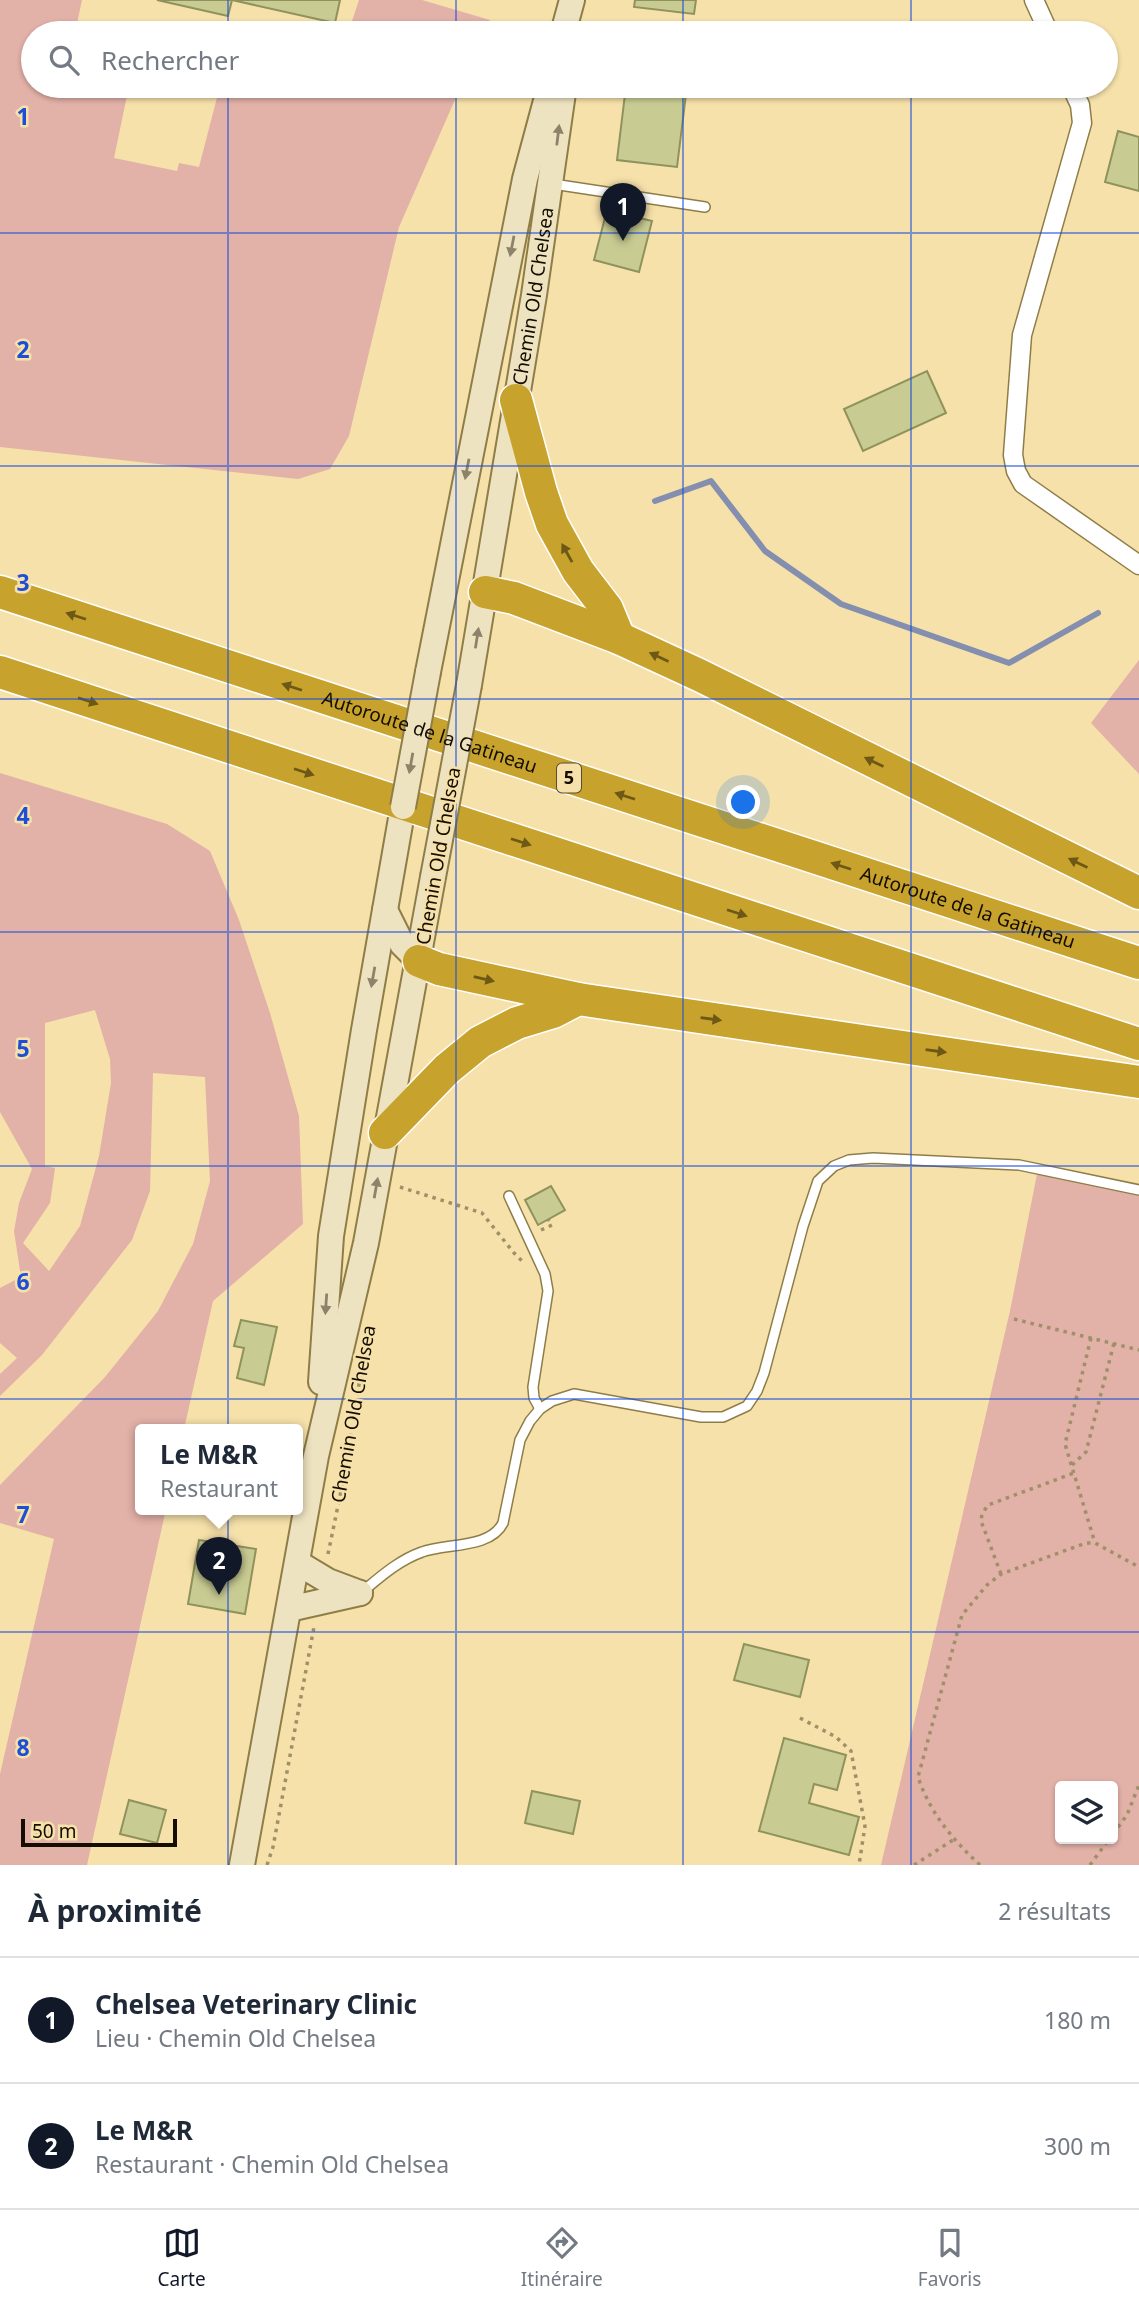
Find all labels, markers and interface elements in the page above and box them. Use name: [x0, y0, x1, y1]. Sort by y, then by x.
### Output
search box: [21, 21, 1118, 98]
icon: search: [45, 41, 83, 79]
text: Rechercher: [101, 42, 239, 78]
text: 1: [16, 100, 30, 132]
one-way arrow: [552, 124, 563, 146]
pin: 1: [600, 183, 646, 241]
street label: Chemin Old Chelsea: [506, 205, 559, 387]
one-way arrow: [506, 235, 517, 257]
text: 2: [16, 333, 30, 365]
one-way arrow: [461, 458, 472, 480]
one-way arrow: [561, 544, 573, 563]
text: 3: [16, 566, 30, 598]
one-way arrow: [65, 610, 86, 621]
one-way arrow: [472, 627, 483, 649]
one-way arrow: [649, 651, 669, 663]
one-way arrow: [282, 681, 303, 692]
street label: Autoroute de la Gatineau: [319, 685, 541, 779]
one-way arrow: [78, 696, 99, 707]
one-way arrow: [405, 752, 416, 774]
one-way arrow: [864, 756, 884, 767]
road number: 5: [557, 764, 581, 792]
street label: Chemin Old Chelsea: [410, 765, 466, 947]
one-way arrow: [294, 767, 315, 777]
your location: [726, 785, 760, 819]
one-way arrow: [614, 790, 635, 800]
text: 4: [16, 799, 30, 831]
one-way arrow: [510, 837, 531, 848]
one-way arrow: [1068, 857, 1088, 869]
one-way arrow: [831, 860, 852, 871]
street label: Autoroute de la Gatineau: [857, 860, 1079, 954]
one-way arrow: [727, 908, 748, 919]
one-way arrow: [367, 966, 378, 988]
one-way arrow: [473, 974, 495, 985]
one-way arrow: [700, 1014, 722, 1025]
text: 5: [16, 1032, 30, 1064]
one-way arrow: [925, 1046, 947, 1057]
one-way arrow: [370, 1177, 381, 1199]
text: 6: [16, 1265, 30, 1297]
one-way arrow: [321, 1293, 332, 1315]
street label: Chemin Old Chelsea: [325, 1323, 381, 1505]
popup: [135, 1424, 303, 1515]
text: Le M&R: [160, 1436, 258, 1472]
text: Restaurant: [160, 1472, 278, 1504]
text: 7: [16, 1498, 30, 1530]
pin: 2: [196, 1537, 242, 1595]
text: 8: [16, 1731, 30, 1763]
map controls: [1055, 1781, 1118, 1844]
button: layers: [1055, 1781, 1118, 1844]
scale bar: [21, 1816, 177, 1848]
text: 50 m: [32, 1818, 76, 1844]
text: À proximité: [28, 1890, 202, 1931]
text: 2 résultats: [998, 1895, 1111, 1927]
text: Chelsea Veterinary Clinic: [95, 1986, 417, 2022]
text: 1: [44, 2004, 58, 2036]
text: 180 m: [1044, 2004, 1111, 2036]
text: Lieu · Chemin Old Chelsea: [95, 2022, 376, 2054]
text: Le M&R: [95, 2112, 193, 2148]
text: 2: [44, 2130, 58, 2162]
text: 300 m: [1044, 2130, 1111, 2162]
text: Restaurant · Chemin Old Chelsea: [95, 2148, 449, 2180]
tab: Carte: [158, 2224, 206, 2292]
tab: Itinéraire: [521, 2224, 603, 2292]
tab: Favoris: [918, 2224, 981, 2292]

